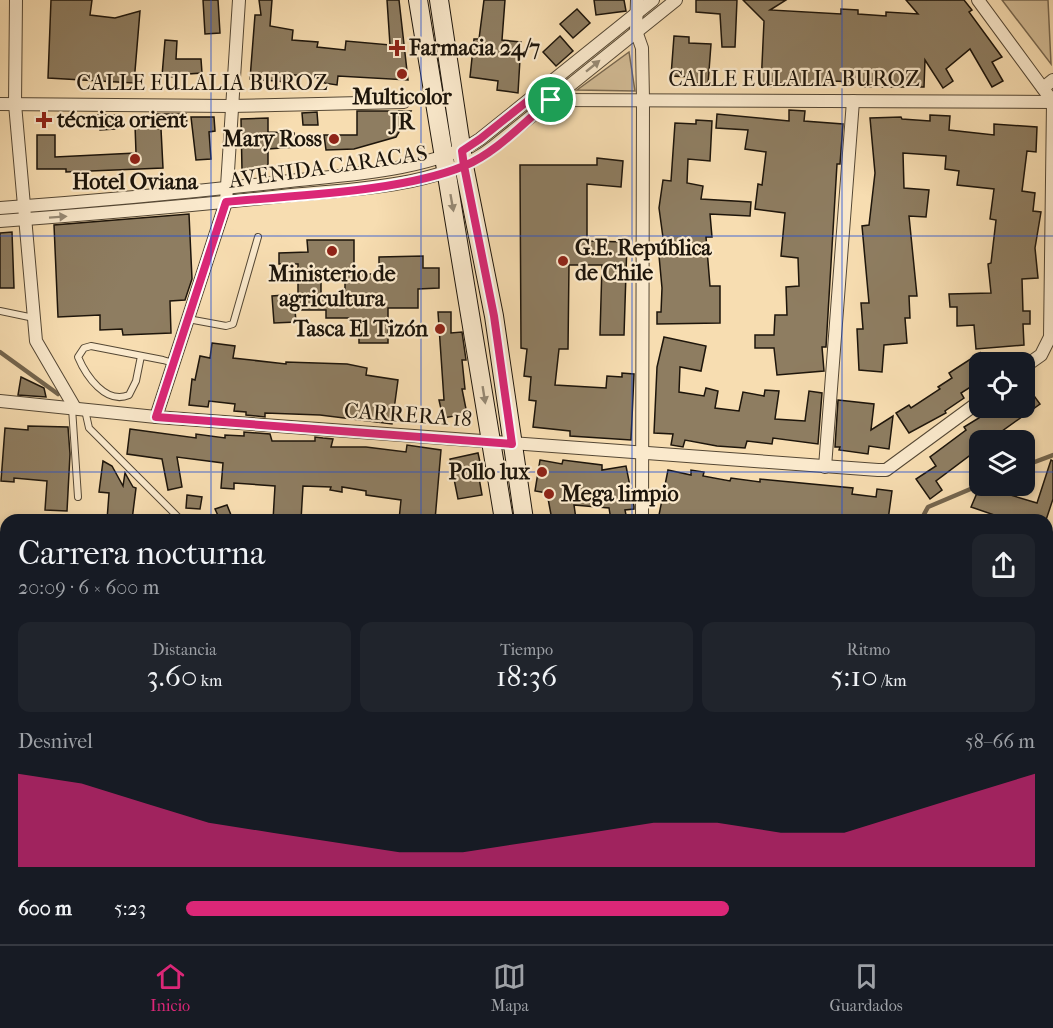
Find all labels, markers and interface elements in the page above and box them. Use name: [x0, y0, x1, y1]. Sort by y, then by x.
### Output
place label: Farmacia 24/7: [408, 35, 540, 61]
marker: Farmacia 24/7: [390, 41, 404, 55]
one-way arrow: [585, 60, 600, 73]
street label: CALLE EULALIA BUROZ: [668, 66, 920, 92]
marker: Multicolor JR: [395, 67, 409, 81]
street label: CALLE EULALIA BUROZ: [76, 70, 328, 96]
pin: [525, 74, 576, 125]
icon: arrive: [534, 83, 567, 116]
place label: Multicolor JR: [351, 84, 452, 135]
place label: técnica orient: [56, 107, 188, 133]
marker: técnica orient: [35, 111, 53, 129]
place label: Mary Ross: [222, 126, 322, 152]
marker: Mary Ross: [327, 132, 341, 146]
street label: AVENIDA CARACAS: [226, 140, 429, 194]
marker: Hotel Oviana: [128, 152, 142, 166]
place label: Hotel Oviana: [72, 169, 199, 195]
one-way arrow: [447, 193, 456, 212]
one-way arrow: [49, 212, 68, 222]
place label: G.E. República de Chile: [575, 235, 712, 286]
marker: Ministerio de agricultura: [325, 244, 339, 258]
marker: G.E. República de Chile: [556, 254, 570, 268]
place label: Ministerio de agricultura: [267, 261, 396, 312]
place label: Tasca El Tizón: [292, 316, 428, 342]
marker: Tasca El Tizón: [433, 322, 447, 336]
map controls: [969, 352, 1035, 496]
button: locate: [969, 352, 1035, 418]
one-way arrow: [480, 386, 489, 405]
street label: CARRERA 18: [343, 398, 473, 432]
button: layers: [969, 430, 1035, 496]
place label: Pollo lux: [448, 459, 531, 485]
marker: Pollo lux: [535, 465, 549, 479]
place label: Mega limpio: [560, 481, 679, 507]
marker: Mega limpio: [542, 487, 556, 501]
text: Carrera nocturna: [18, 534, 265, 573]
button: share: [972, 534, 1035, 597]
text: 20:09 · 6 × 600 m: [18, 576, 159, 599]
text: Distancia: [152, 640, 217, 659]
text: Tiempo: [500, 640, 553, 659]
text: Ritmo: [847, 640, 890, 659]
text: 3.60: [147, 659, 197, 694]
text: 18:36: [496, 659, 557, 694]
text: 5:10: [830, 659, 878, 694]
text: km: [197, 671, 222, 690]
text: /km: [878, 671, 907, 690]
text: Desnivel: [18, 730, 93, 753]
text: 58–66 m: [965, 730, 1035, 753]
text: 600 m: [18, 897, 72, 920]
text: 5:23: [114, 897, 146, 920]
tab: Inicio: [150, 960, 190, 1015]
tab: Mapa: [491, 960, 529, 1015]
tab: Guardados: [829, 960, 903, 1015]

